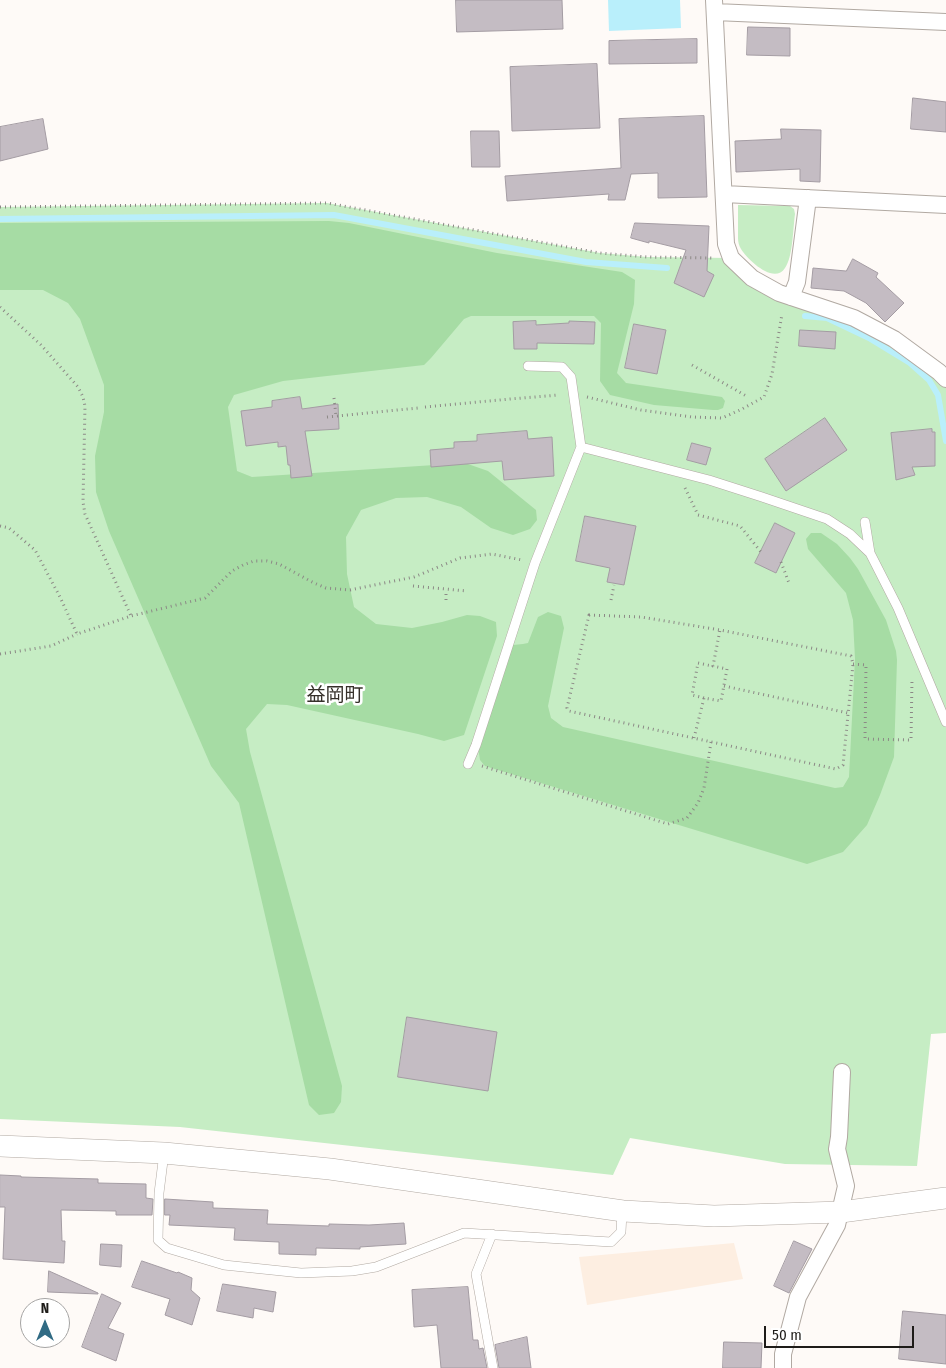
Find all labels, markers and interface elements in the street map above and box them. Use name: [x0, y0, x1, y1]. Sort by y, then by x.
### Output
district label: 益岡町: [307, 685, 363, 707]
north arrow: [20, 1298, 70, 1348]
text: N: [41, 1300, 49, 1317]
scale bar: [766, 1316, 916, 1348]
text: 50 m: [772, 1326, 802, 1344]

